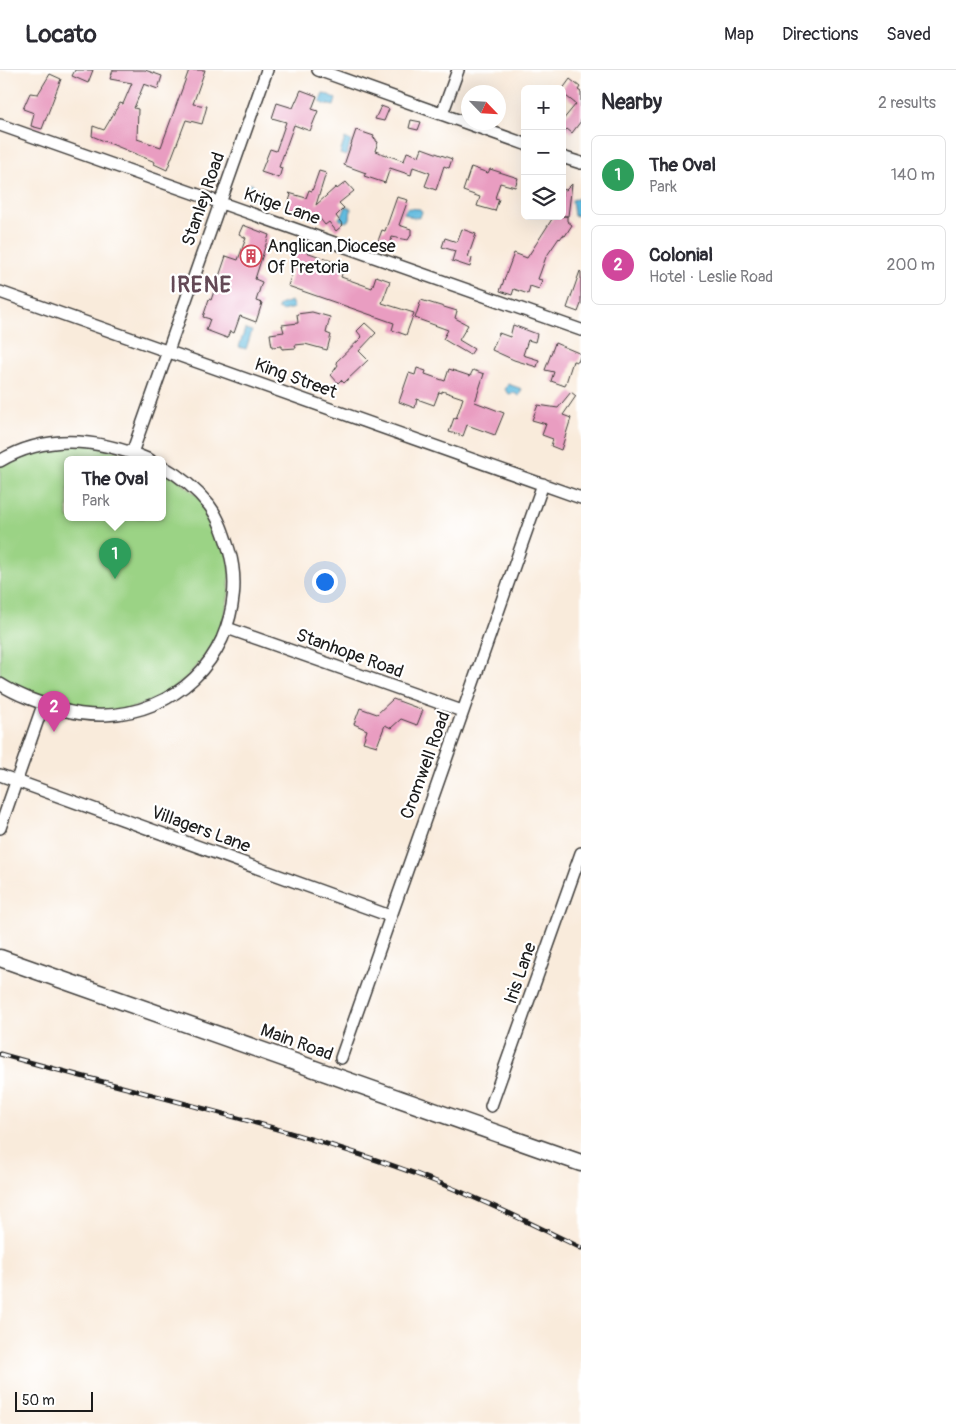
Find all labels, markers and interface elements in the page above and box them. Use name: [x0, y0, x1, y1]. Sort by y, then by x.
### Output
text: Locato: [25, 20, 97, 49]
text: Map: [724, 23, 754, 46]
text: Directions: [782, 23, 858, 46]
text: Saved: [886, 23, 931, 46]
north arrow: [461, 85, 506, 130]
map controls: [521, 85, 566, 220]
button: +: [521, 85, 566, 130]
text: Nearby: [601, 89, 662, 116]
text: 2 results: [878, 93, 936, 113]
button: −: [521, 130, 566, 175]
street label: Stanley Road: [177, 149, 230, 249]
text: The Oval: [649, 153, 716, 177]
text: 1: [615, 165, 621, 185]
text: 140 m: [891, 165, 935, 185]
button: layers: [521, 175, 566, 220]
text: Park: [649, 177, 677, 197]
street label: Krige Lane: [241, 183, 323, 230]
place label: Anglican Diocese Of Pretoria: [267, 235, 396, 279]
text: Colonial: [649, 243, 713, 267]
building icon: Anglican Diocese Of Pretoria: [239, 244, 263, 268]
text: 2: [614, 255, 622, 275]
text: 200 m: [887, 255, 935, 275]
text: Hotel · Leslie Road: [649, 267, 773, 287]
district label: IRENE: [170, 271, 232, 299]
street label: King Street: [252, 353, 341, 404]
popup: [64, 456, 166, 521]
text: The Oval: [82, 467, 148, 491]
text: Park: [82, 491, 110, 511]
pin: 1: [99, 538, 131, 579]
your location: [312, 569, 338, 595]
street label: Stanhope Road: [293, 623, 407, 684]
pin: 2: [38, 691, 70, 732]
street label: Cromwell Road: [395, 708, 456, 822]
street label: Villagers Lane: [148, 801, 254, 858]
street label: Iris Lane: [499, 939, 542, 1007]
street label: Main Road: [257, 1019, 336, 1066]
scale bar: [15, 1389, 92, 1412]
text: 50 m: [22, 1392, 55, 1409]

